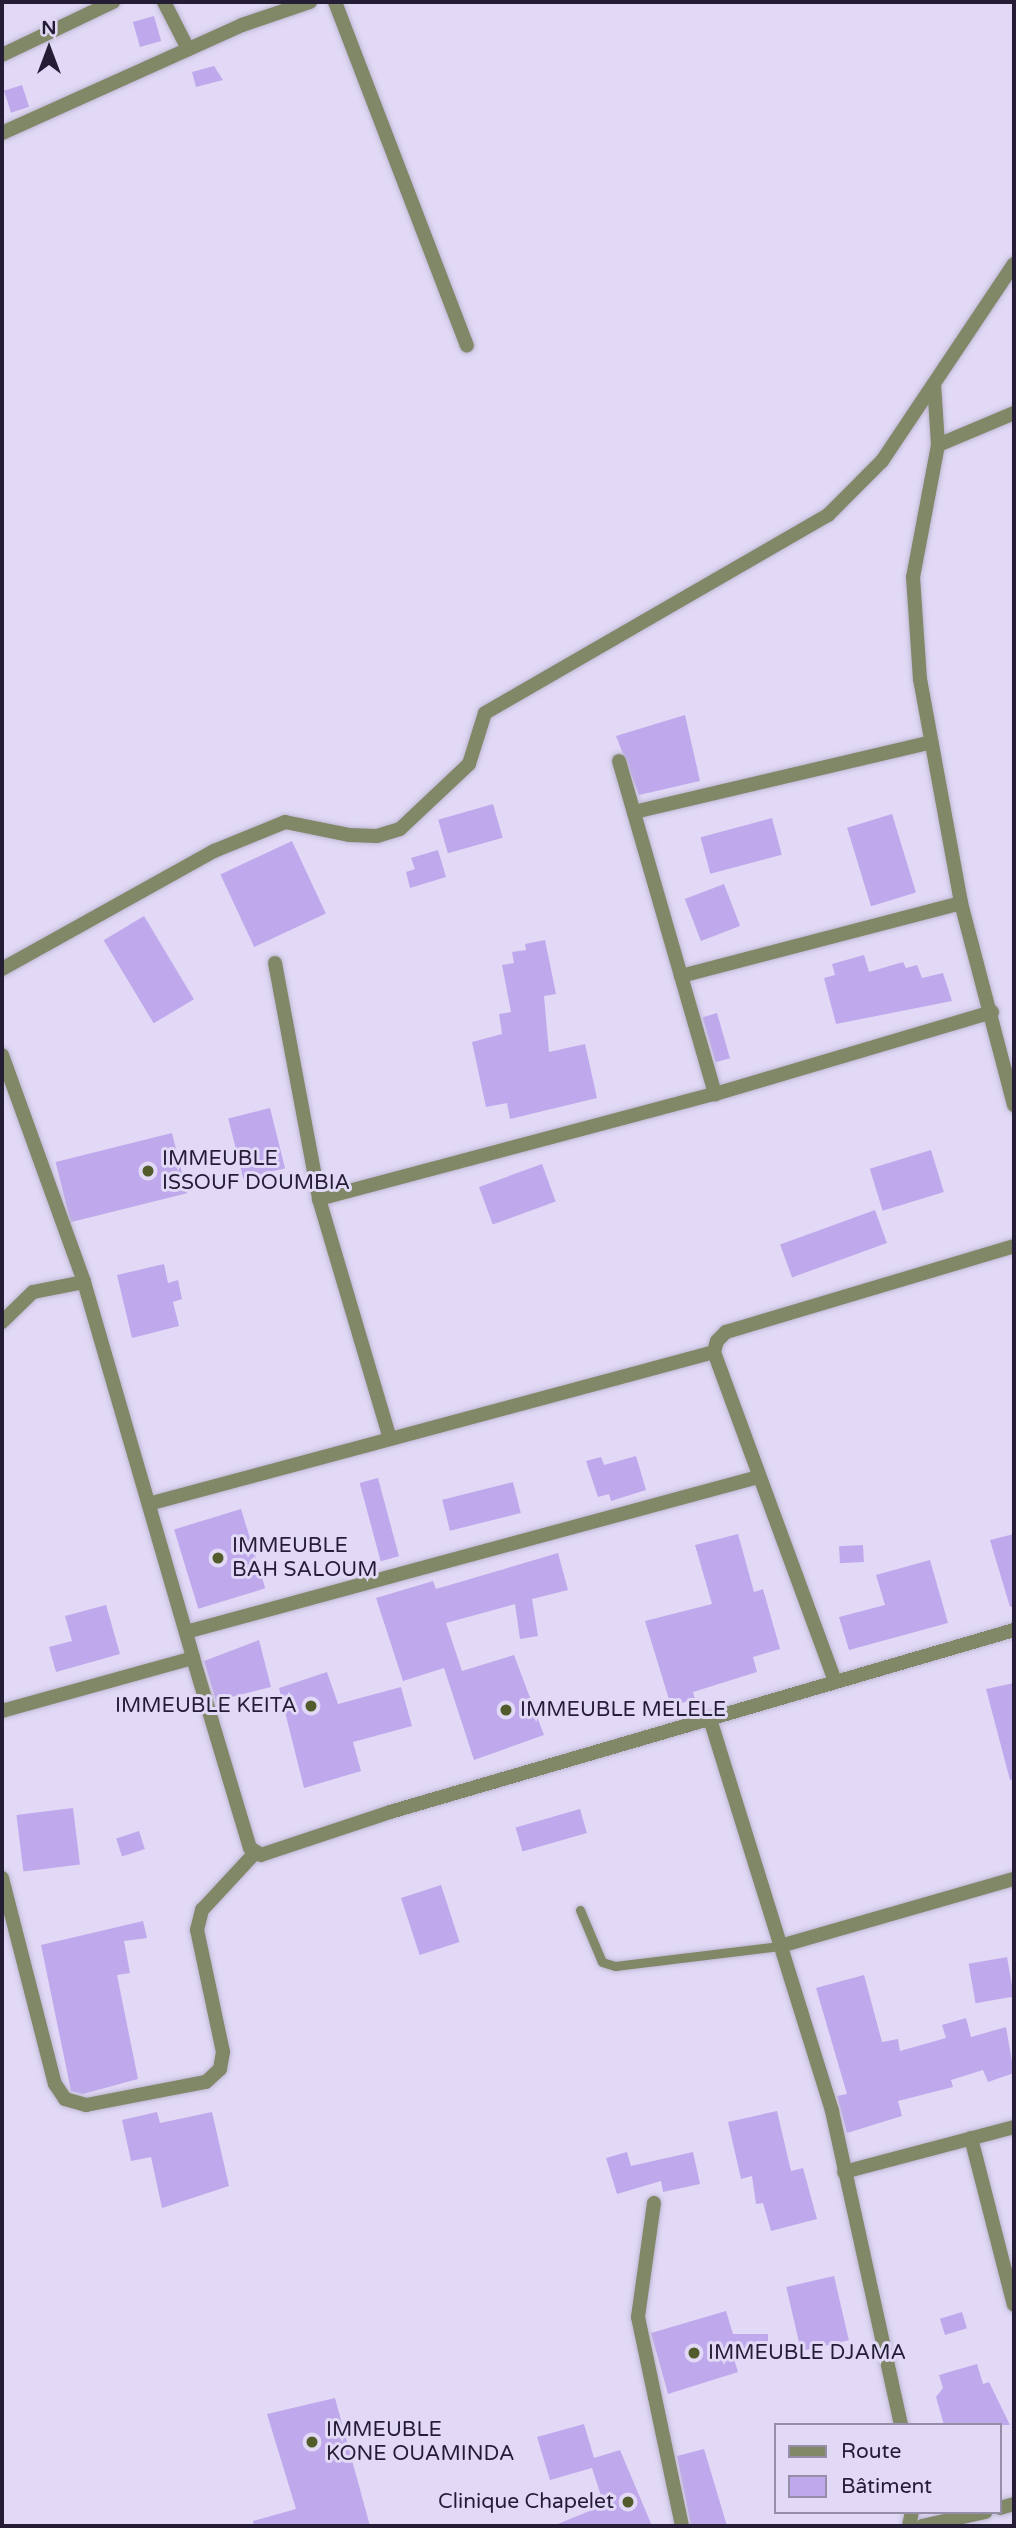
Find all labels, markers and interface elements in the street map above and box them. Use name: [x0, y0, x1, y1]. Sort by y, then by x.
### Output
north arrow: [14, 14, 84, 84]
text: N: [41, 17, 57, 39]
place label: IMMEUBLE ISSOUF DOUMBIA: [162, 1146, 350, 1196]
marker: IMMEUBLE ISSOUF DOUMBIA: [140, 1163, 156, 1179]
place label: IMMEUBLE BAH SALOUM: [232, 1533, 377, 1583]
marker: IMMEUBLE BAH SALOUM: [210, 1550, 226, 1566]
place label: IMMEUBLE KEITA: [115, 1693, 297, 1719]
place label: IMMEUBLE MELELE: [520, 1697, 726, 1723]
marker: IMMEUBLE KEITA: [303, 1698, 319, 1714]
marker: IMMEUBLE MELELE: [498, 1702, 514, 1718]
place label: IMMEUBLE DJAMA: [708, 2340, 906, 2366]
marker: IMMEUBLE DJAMA: [686, 2345, 702, 2361]
place label: IMMEUBLE KONE OUAMINDA: [326, 2417, 515, 2467]
legend: [774, 2423, 1002, 2514]
marker: IMMEUBLE KONE OUAMINDA: [304, 2434, 320, 2450]
text: Route: [841, 2439, 901, 2464]
text: Bâtiment: [841, 2474, 932, 2499]
place label: Clinique Chapelet: [438, 2489, 614, 2515]
marker: Clinique Chapelet: [620, 2494, 636, 2510]

